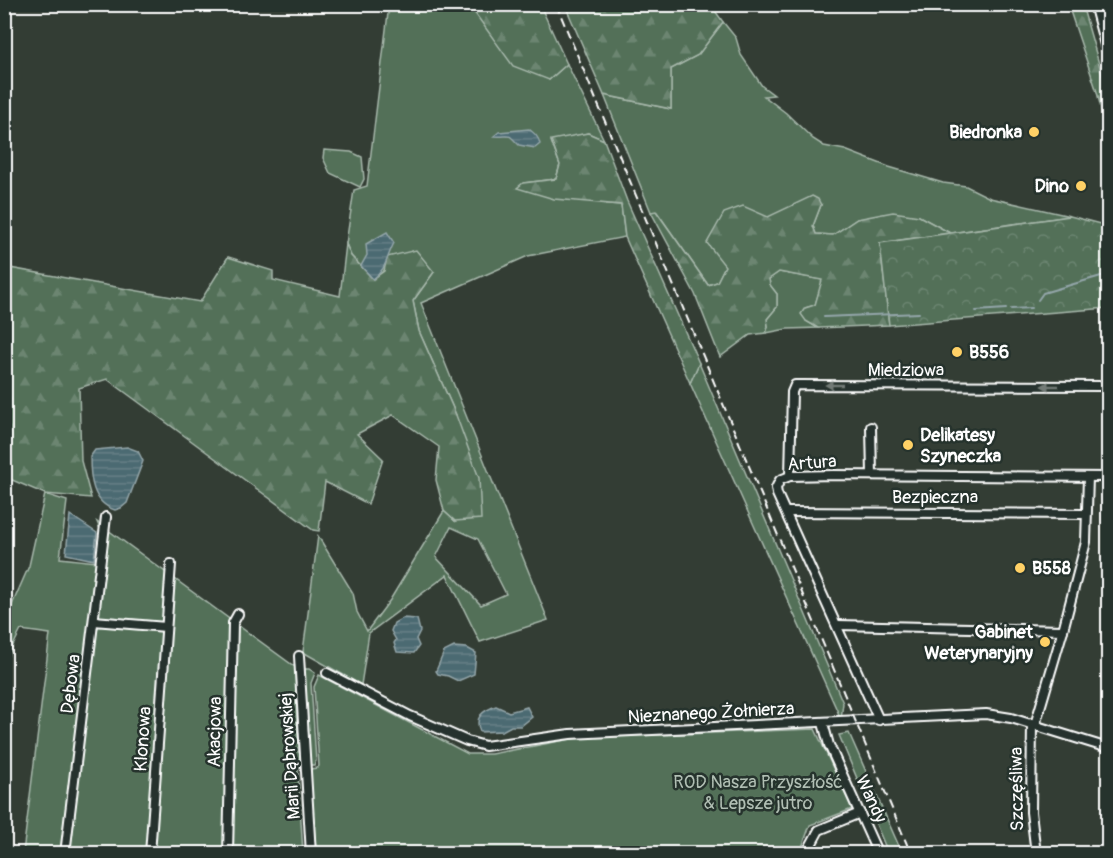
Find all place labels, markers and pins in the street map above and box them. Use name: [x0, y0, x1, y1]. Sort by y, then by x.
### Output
place label: Biedronka: [949, 121, 1023, 144]
marker: Biedronka: [1027, 125, 1041, 139]
place label: Dino: [1034, 175, 1069, 198]
marker: Dino: [1074, 179, 1088, 193]
place label: B556: [969, 341, 1009, 364]
marker: B556: [950, 345, 964, 359]
place label: Delikatesy Szyneczka: [920, 424, 1002, 468]
marker: Delikatesy Szyneczka: [901, 438, 915, 452]
place label: B558: [1032, 557, 1071, 580]
marker: B558: [1013, 561, 1027, 575]
place label: Gabinet Weterynaryjny: [924, 621, 1034, 665]
marker: Gabinet Weterynaryjny: [1038, 635, 1052, 649]

